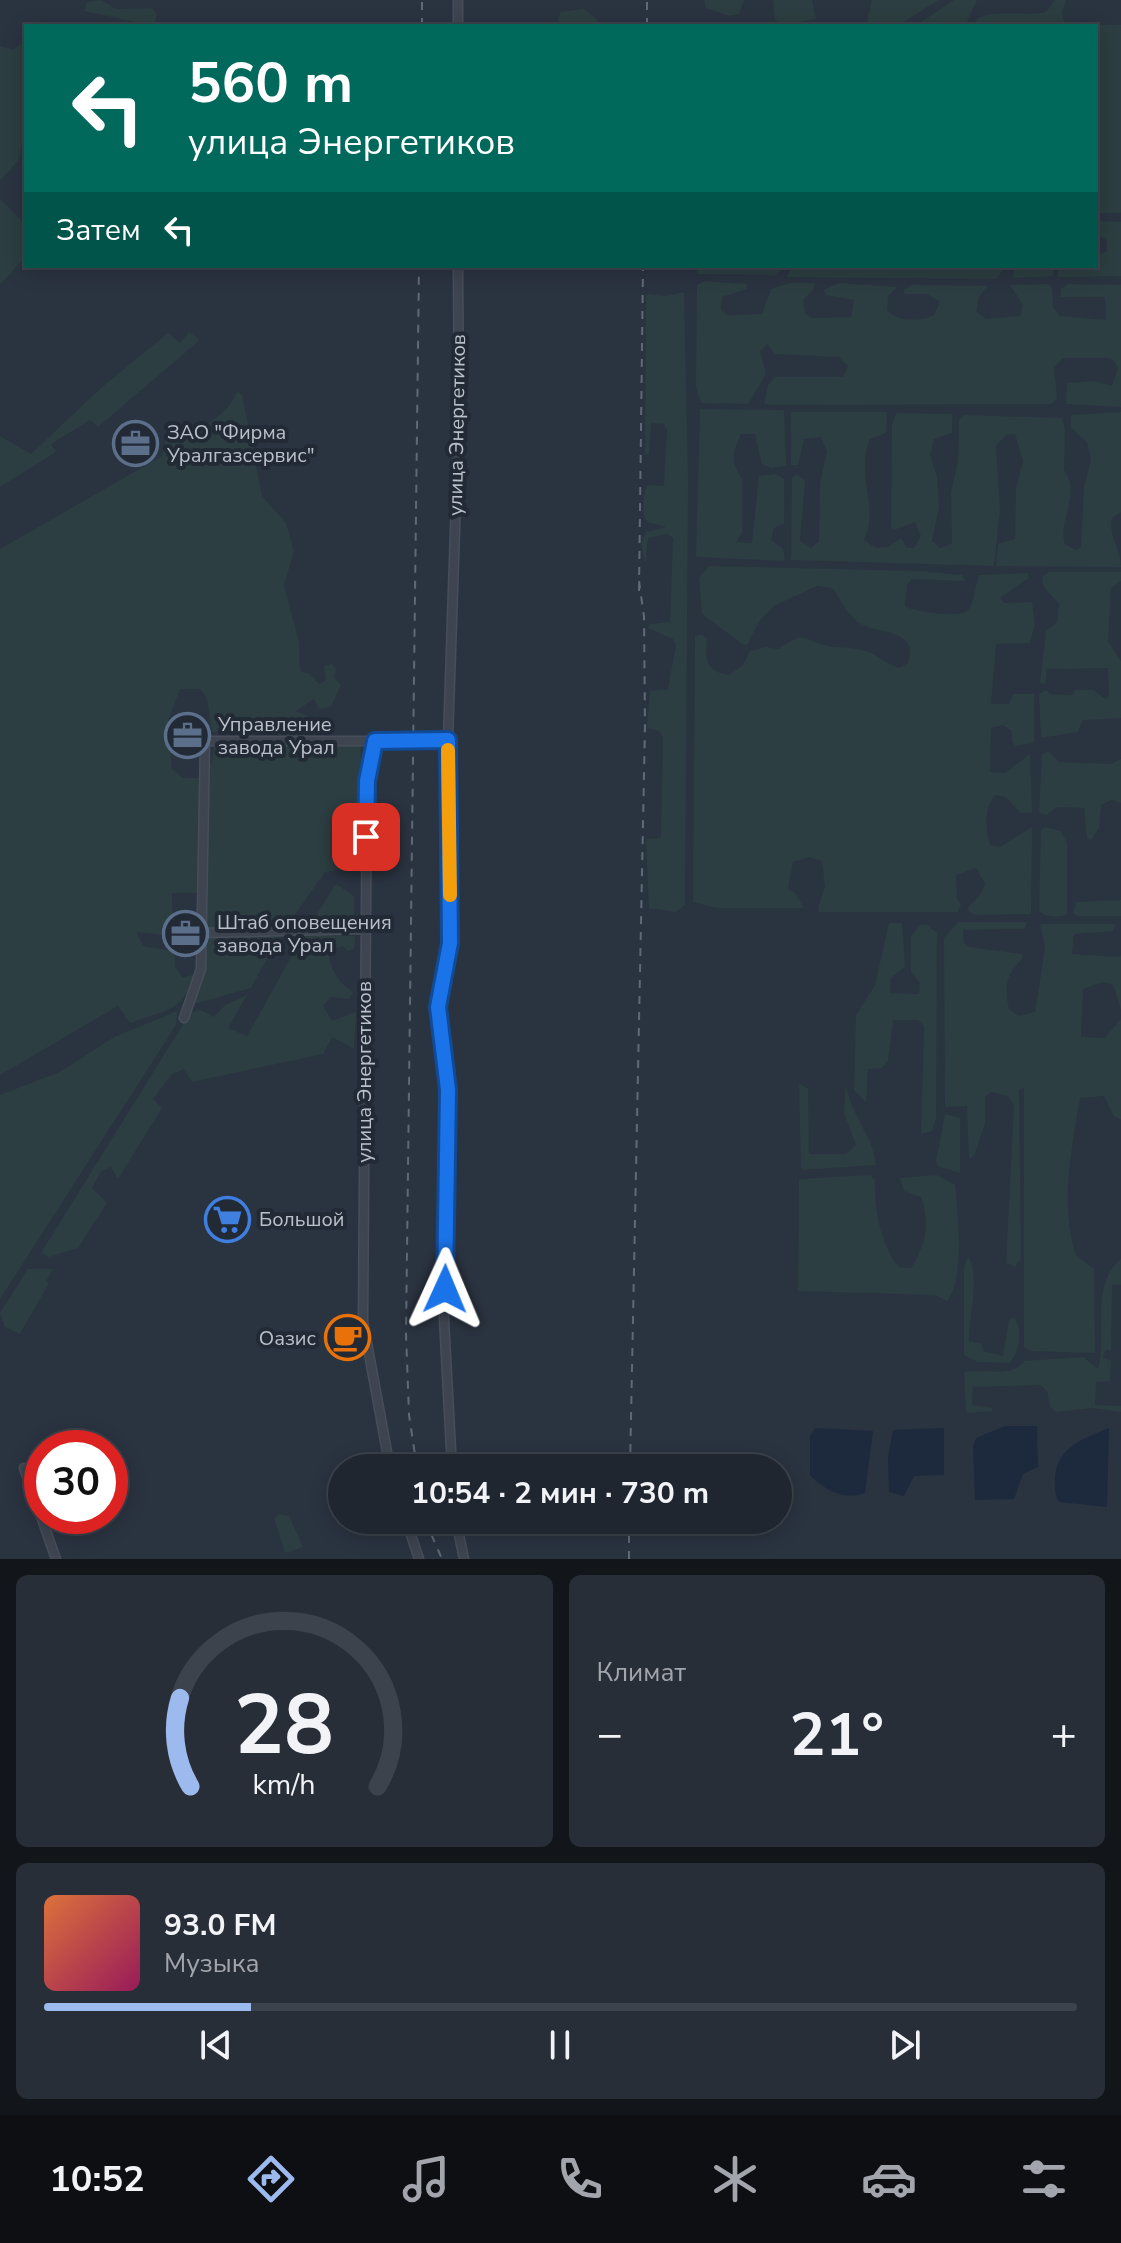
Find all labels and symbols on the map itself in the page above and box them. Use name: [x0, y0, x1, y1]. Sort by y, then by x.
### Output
street label: улица Энергетиков: [442, 334, 472, 516]
office icon: ЗАО "Фирма Уралгазсервис": [112, 419, 160, 467]
place label: ЗАО "Фирма Уралгазсервис": [166, 419, 314, 469]
place label: Управление завода Урал: [217, 711, 335, 761]
office icon: Управление завода Урал: [163, 712, 211, 760]
pin: [332, 803, 400, 871]
place label: Штаб оповещения завода Урал: [217, 909, 392, 959]
office icon: Штаб оповещения завода Урал: [162, 910, 210, 958]
street label: улица Энергетиков: [351, 981, 378, 1163]
supermarket icon: Большой: [204, 1195, 252, 1243]
place label: Большой: [259, 1206, 345, 1233]
position arrow: [403, 1247, 487, 1331]
cafe icon: Оазис: [323, 1314, 371, 1362]
place label: Оазис: [259, 1325, 316, 1352]
speed limit sign: 30: [24, 1430, 128, 1534]

